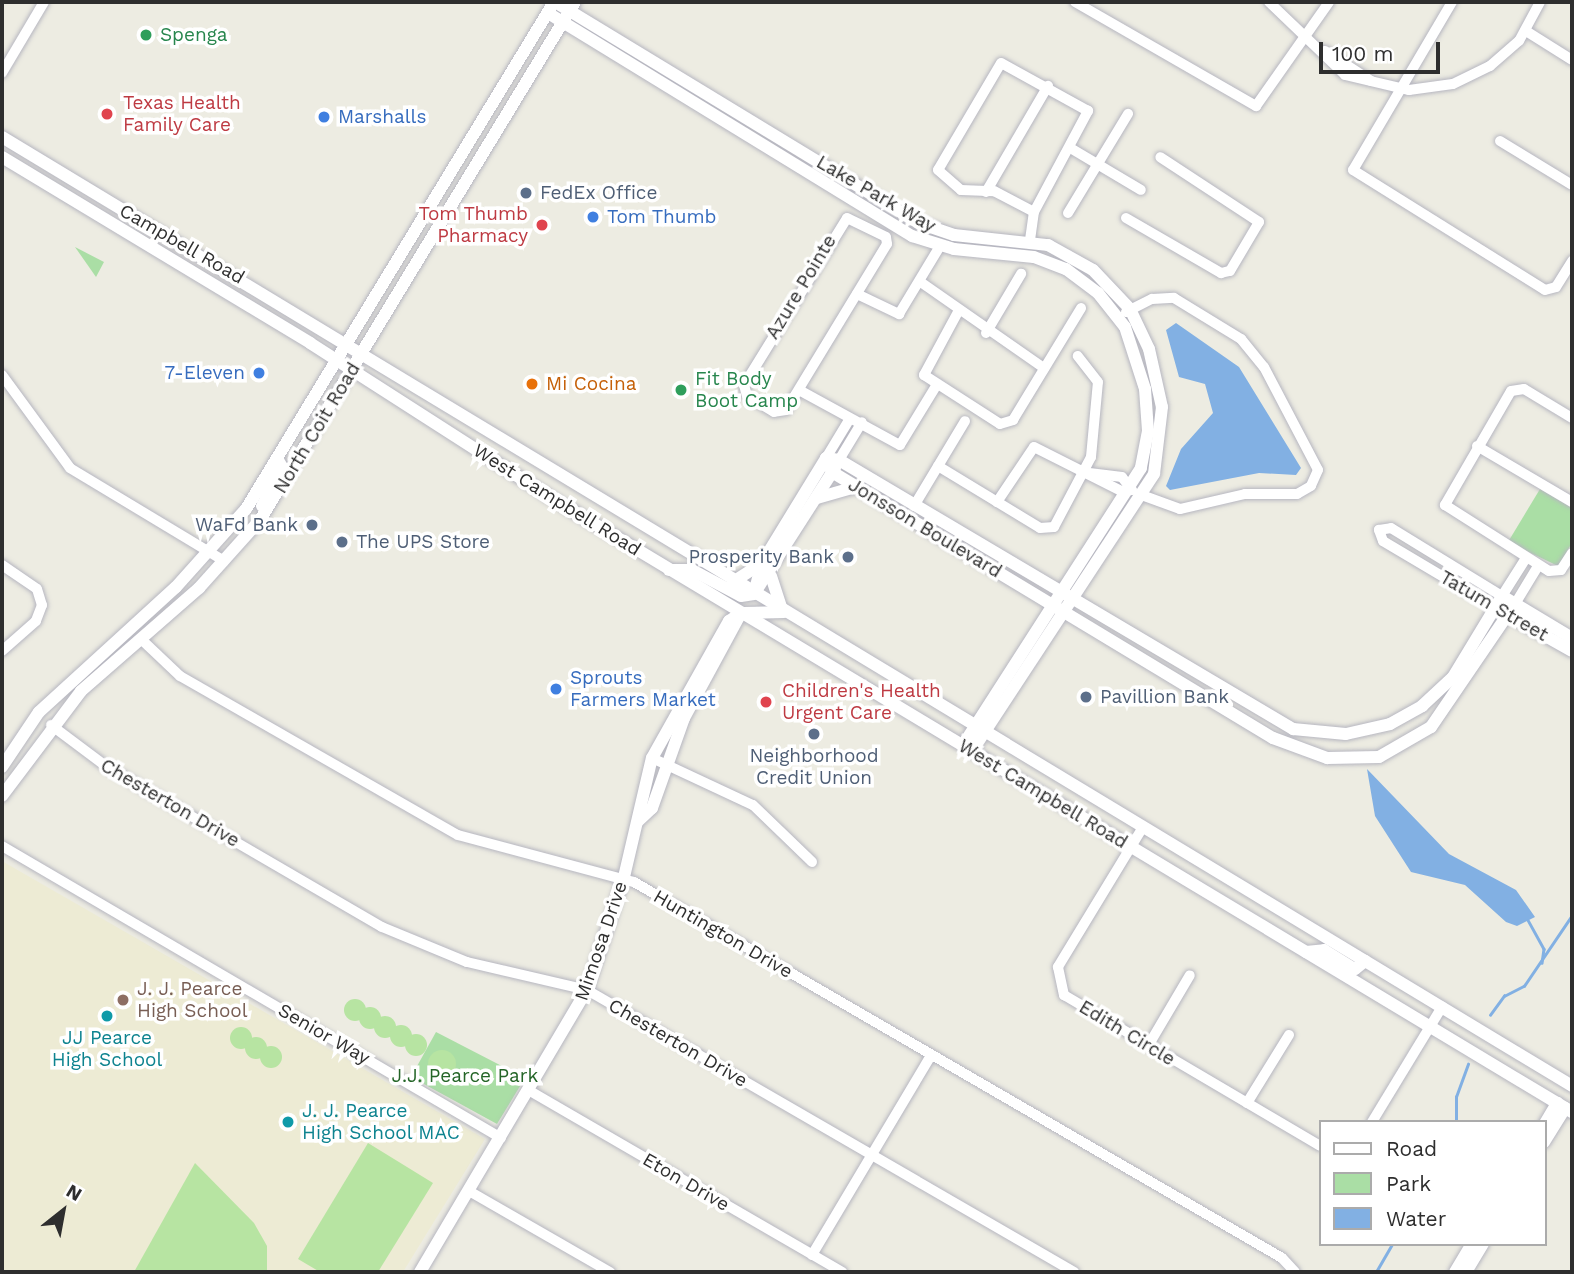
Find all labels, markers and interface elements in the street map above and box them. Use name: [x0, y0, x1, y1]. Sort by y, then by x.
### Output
place label: Spenga: [160, 24, 228, 46]
marker: Spenga: [138, 27, 154, 43]
scale bar: [1322, 28, 1443, 72]
text: 100 m: [1332, 41, 1394, 66]
place label: Texas Health Family Care: [123, 92, 241, 136]
marker: Texas Health Family Care: [97, 104, 117, 124]
place label: Marshalls: [338, 106, 426, 128]
marker: Marshalls: [316, 109, 332, 125]
street label: Lake Park Way: [812, 150, 940, 238]
place label: FedEx Office: [540, 182, 658, 204]
marker: FedEx Office: [518, 185, 534, 201]
street label: Campbell Road: [115, 199, 249, 289]
place label: Tom Thumb Pharmacy: [418, 203, 528, 247]
place label: Tom Thumb: [607, 206, 717, 228]
marker: Tom Thumb: [585, 209, 601, 225]
marker: Tom Thumb Pharmacy: [534, 217, 550, 233]
street label: Azure Pointe: [761, 231, 841, 343]
street label: North Coit Road: [269, 358, 365, 498]
place label: 7-Eleven: [164, 362, 245, 384]
marker: 7-Eleven: [251, 365, 267, 381]
place label: Fit Body Boot Camp: [695, 368, 798, 412]
place label: Mi Cocina: [546, 373, 636, 395]
marker: Mi Cocina: [524, 376, 540, 392]
marker: Fit Body Boot Camp: [673, 382, 689, 398]
street label: West Campbell Road: [469, 439, 645, 561]
street label: Jonsson Boulevard: [844, 473, 1006, 583]
place label: WaFd Bank: [195, 514, 298, 536]
marker: WaFd Bank: [304, 517, 320, 533]
place label: The UPS Store: [356, 531, 490, 553]
marker: The UPS Store: [334, 534, 350, 550]
place label: Prosperity Bank: [688, 546, 834, 568]
marker: Prosperity Bank: [840, 549, 856, 565]
street label: Tatum Street: [1436, 566, 1552, 646]
place label: Sprouts Farmers Market: [570, 667, 716, 711]
place label: Children's Health Urgent Care: [782, 680, 941, 724]
marker: Sprouts Farmers Market: [548, 681, 564, 697]
place label: Pavillion Bank: [1100, 686, 1229, 708]
marker: Pavillion Bank: [1078, 689, 1094, 705]
marker: Children's Health Urgent Care: [756, 692, 776, 712]
marker: Neighborhood Credit Union: [806, 726, 822, 742]
street label: West Campbell Road: [954, 734, 1132, 854]
place label: Neighborhood Credit Union: [749, 745, 879, 789]
street label: Chesterton Drive: [96, 754, 244, 852]
street label: Mimosa Drive: [570, 878, 632, 1004]
street label: Huntington Drive: [649, 885, 797, 983]
place label: J. J. Pearce High School: [137, 978, 248, 1022]
marker: J. J. Pearce High School: [115, 992, 131, 1008]
street label: Chesterton Drive: [604, 994, 752, 1092]
street label: Edith Circle: [1075, 995, 1179, 1071]
street label: Senior Way: [274, 998, 374, 1070]
marker: JJ Pearce High School: [99, 1008, 115, 1024]
place label: JJ Pearce High School: [52, 1027, 162, 1071]
park label: J.J. Pearce Park: [392, 1065, 538, 1087]
place label: J. J. Pearce High School MAC: [302, 1100, 460, 1144]
marker: J. J. Pearce High School MAC: [280, 1114, 296, 1130]
legend: [1318, 1120, 1546, 1246]
text: Road: [1386, 1136, 1437, 1161]
street label: Eton Drive: [638, 1148, 734, 1216]
text: Park: [1386, 1171, 1431, 1196]
north arrow: [28, 1176, 98, 1246]
text: N: [62, 1179, 86, 1206]
text: Water: [1386, 1206, 1446, 1231]

